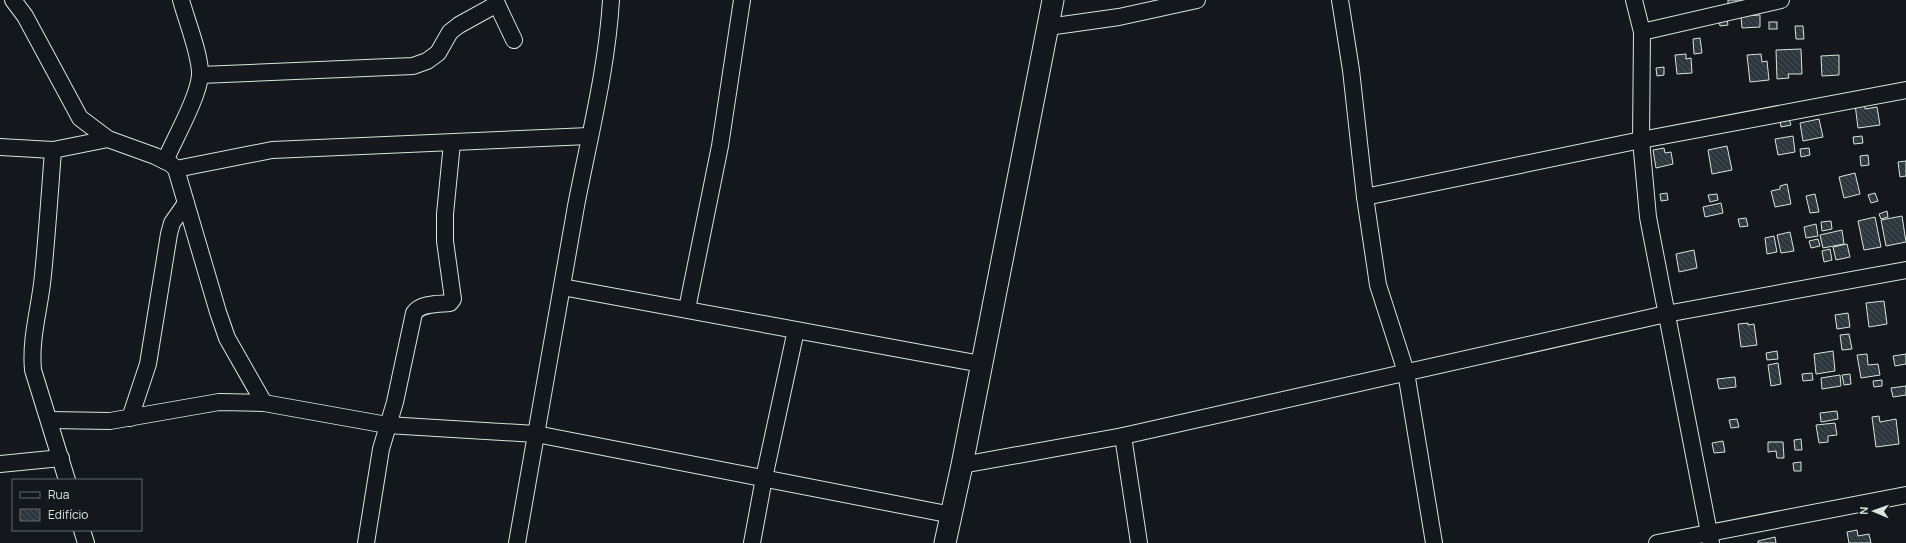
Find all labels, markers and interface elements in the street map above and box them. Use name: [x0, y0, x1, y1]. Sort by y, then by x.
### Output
legend: [12, 479, 142, 531]
text: Rua: [48, 486, 69, 503]
north arrow: [1854, 491, 1894, 531]
text: Edifício: [48, 506, 88, 523]
text: N: [1856, 506, 1871, 515]

